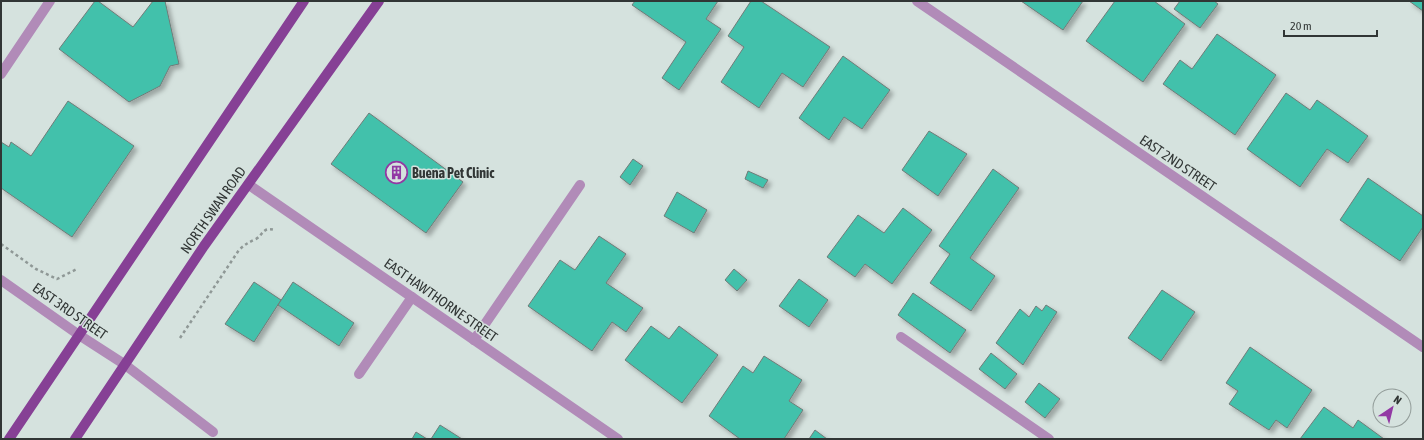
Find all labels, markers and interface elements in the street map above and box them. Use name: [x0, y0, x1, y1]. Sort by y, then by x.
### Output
scale bar: [1284, 12, 1377, 38]
text: 20 m: [1290, 19, 1312, 33]
street label: EAST 2ND STREET: [1137, 132, 1219, 194]
building icon: Buena Pet Clinic: [384, 160, 410, 186]
street label: NORTH SWAN ROAD: [177, 163, 249, 256]
place label: Buena Pet Clinic: [412, 165, 495, 181]
street label: EAST HAWTHORNE STREET: [381, 255, 501, 345]
street label: EAST 3RD STREET: [30, 279, 110, 343]
north arrow: [1372, 388, 1412, 428]
text: N: [1392, 393, 1404, 407]

